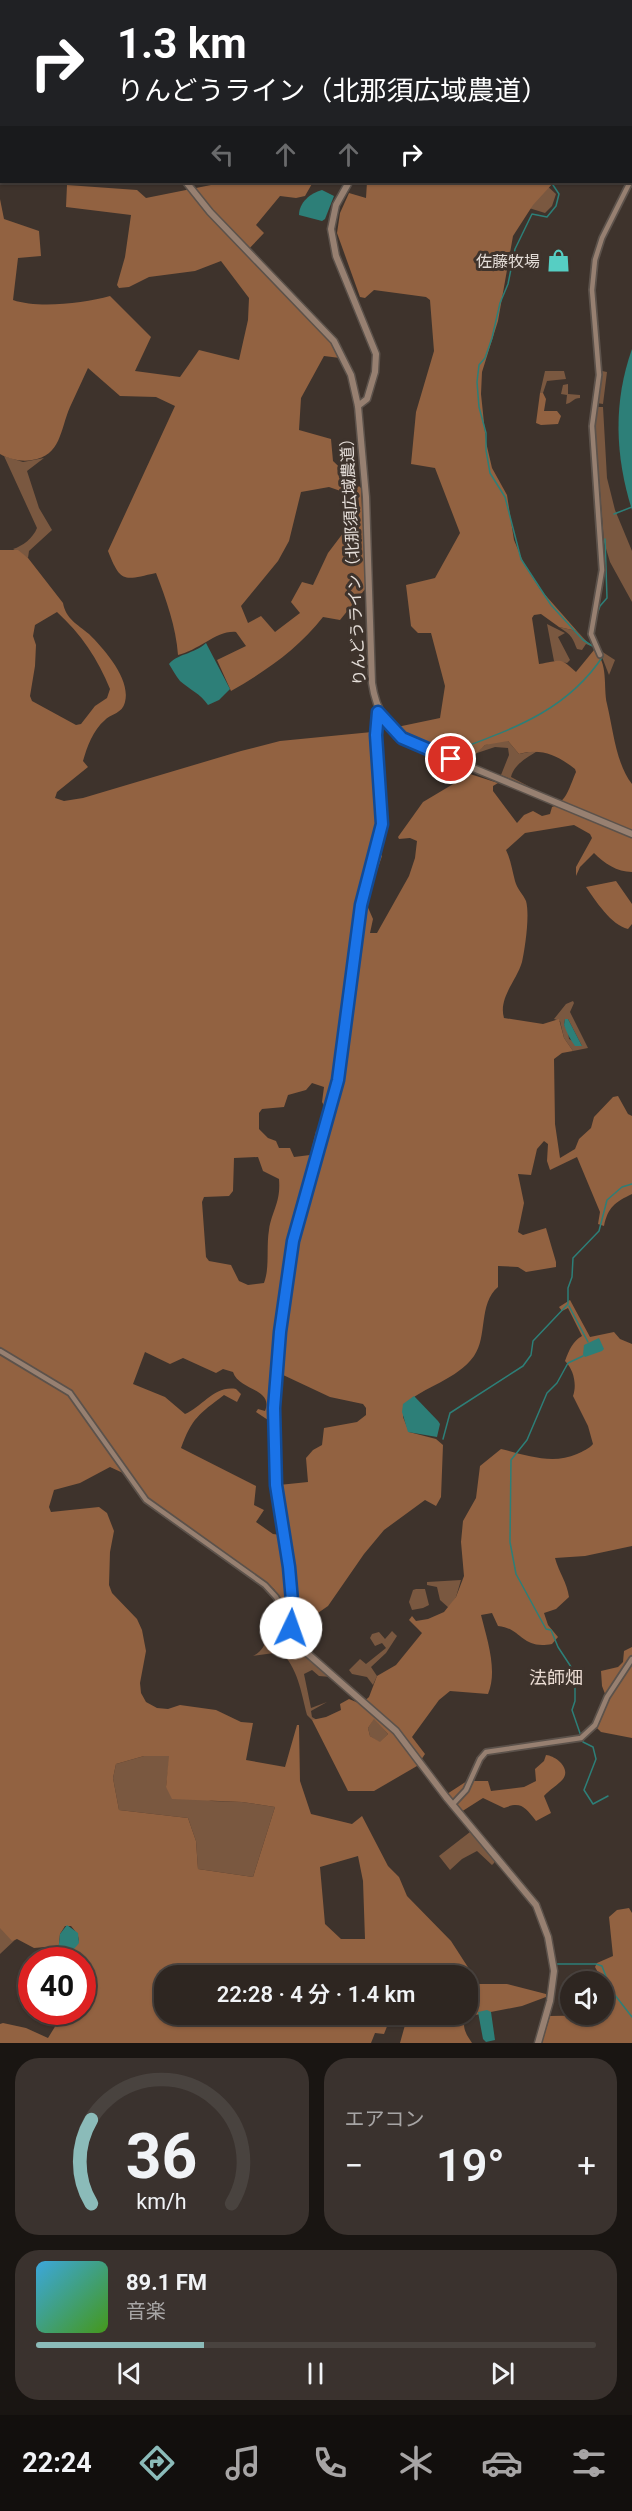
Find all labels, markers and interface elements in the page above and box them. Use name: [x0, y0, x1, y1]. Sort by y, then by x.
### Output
text: 1.3 km: [117, 19, 247, 68]
icon: right: [18, 24, 96, 102]
text: りんどうライン（北那須広域農道）: [117, 75, 548, 107]
icon: left: [206, 138, 239, 171]
icon: ahead: [269, 138, 302, 171]
icon: ahead: [332, 138, 365, 171]
icon: right: [395, 138, 428, 171]
shop icon: 佐藤牧場: [545, 248, 571, 274]
place label: 佐藤牧場: [476, 252, 540, 271]
street label: りんどうライン（北那須広域農道）: [337, 430, 369, 686]
pin: [425, 733, 476, 784]
icon: arrive: [434, 742, 467, 775]
position arrow: [259, 1596, 323, 1660]
district label: 法師畑: [529, 1667, 583, 1688]
speed limit sign: 40: [18, 1947, 96, 2025]
map controls: [560, 1971, 614, 2025]
button: sound: [560, 1971, 614, 2025]
text: 22:28 · 4 分 · 1.4 km: [217, 1982, 415, 2007]
text: エアコン: [345, 2107, 425, 2131]
text: 36: [126, 2120, 198, 2193]
text: 19°: [436, 2139, 505, 2192]
text: −: [345, 2146, 363, 2185]
text: +: [577, 2146, 596, 2185]
text: km/h: [137, 2189, 187, 2214]
text: 89.1 FM: [126, 2270, 207, 2295]
text: 音楽: [126, 2299, 166, 2323]
icon: previous: [113, 2357, 146, 2390]
icon: pause: [299, 2357, 332, 2390]
icon: next: [486, 2357, 519, 2390]
icon: directions: [136, 2442, 178, 2484]
icon: music: [222, 2442, 264, 2484]
icon: phone: [309, 2442, 351, 2484]
icon: climate: [395, 2442, 437, 2484]
icon: car: [481, 2442, 523, 2484]
icon: filters: [568, 2442, 610, 2484]
text: 22:24: [22, 2447, 92, 2479]

